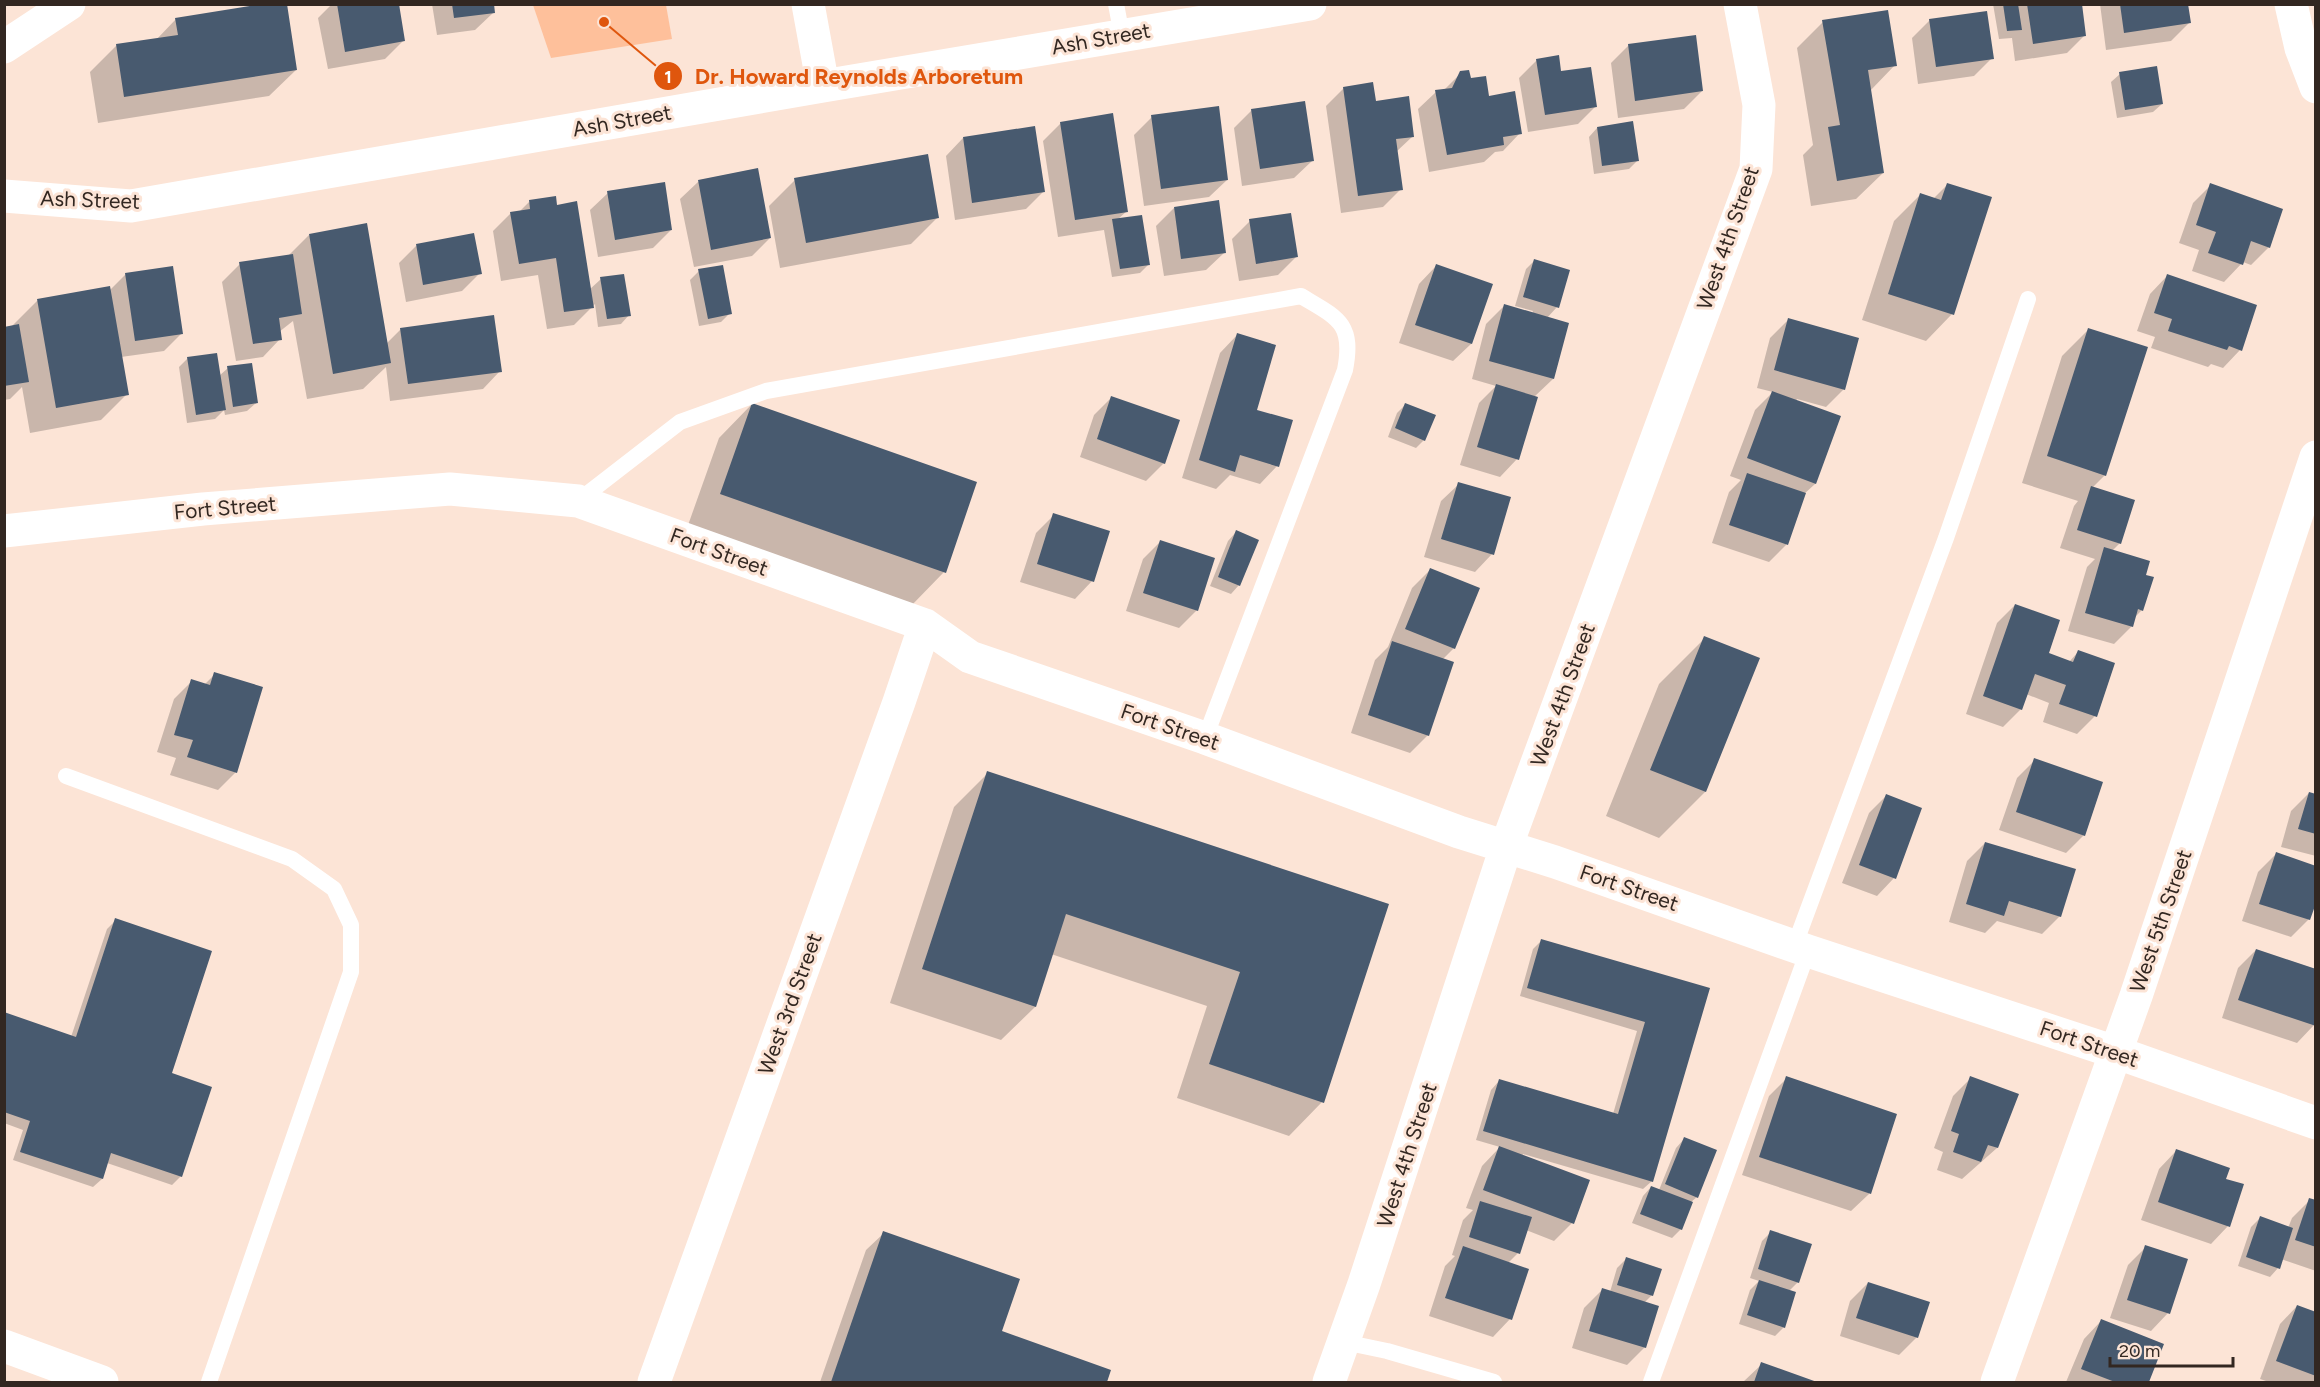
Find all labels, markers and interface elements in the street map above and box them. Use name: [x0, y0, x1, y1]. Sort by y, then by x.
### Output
street label: Ash Street: [1050, 18, 1152, 59]
callout: Dr. Howard Reynolds Arboretum: [653, 56, 1035, 96]
text: Dr. Howard Reynolds Arboretum: [695, 63, 1023, 90]
text: 1: [664, 66, 672, 88]
street label: Ash Street: [571, 100, 673, 141]
street label: West 4th Street: [1691, 163, 1764, 313]
street label: Ash Street: [40, 185, 140, 214]
street label: Fort Street: [173, 491, 277, 524]
street label: Fort Street: [667, 522, 772, 581]
street label: West 4th Street: [1525, 620, 1600, 770]
street label: Fort Street: [1118, 698, 1223, 755]
street label: West 5th Street: [2124, 846, 2197, 996]
street label: Fort Street: [1577, 859, 1682, 916]
street label: West 3rd Street: [752, 930, 827, 1078]
street label: Fort Street: [2037, 1015, 2142, 1072]
street label: West 4th Street: [1371, 1079, 1442, 1230]
scale bar: [2110, 1330, 2233, 1368]
text: 20 m: [2119, 1340, 2160, 1362]

